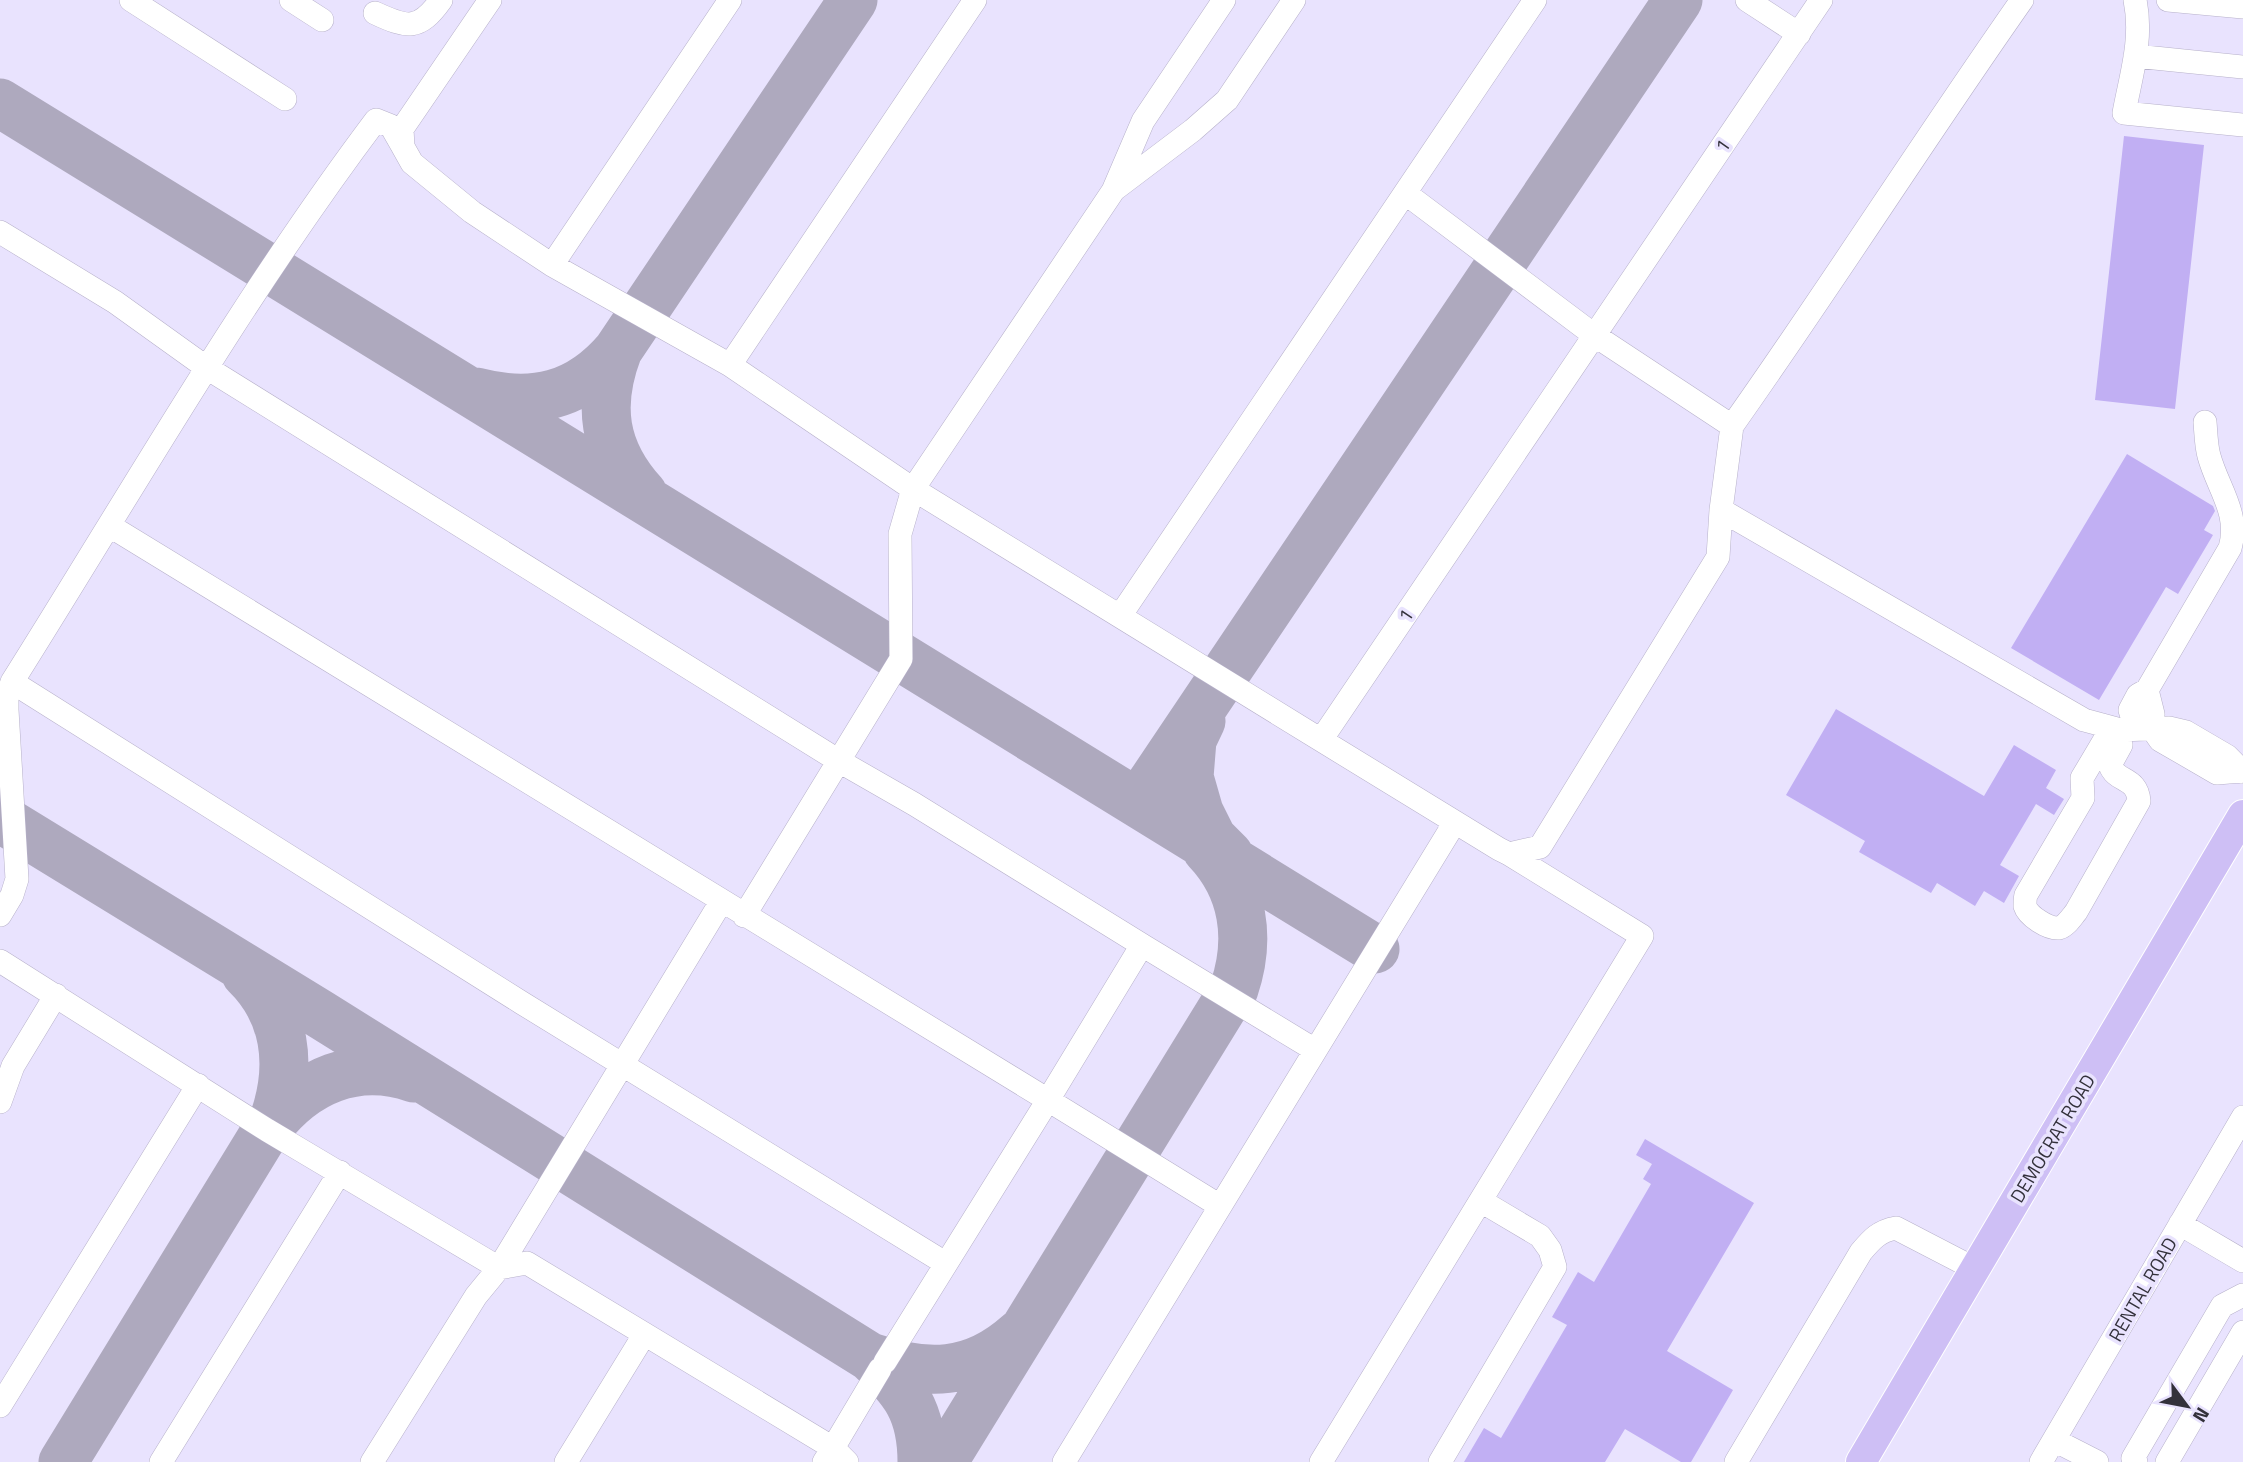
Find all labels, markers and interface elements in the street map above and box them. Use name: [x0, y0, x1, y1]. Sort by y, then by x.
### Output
street label: 1: [1707, 132, 1737, 158]
street label: 1: [1390, 602, 1420, 628]
street label: DEMOCRAT ROAD: [2002, 1068, 2102, 1208]
street label: RENTAL ROAD: [2100, 1231, 2184, 1347]
north arrow: [2152, 1371, 2222, 1441]
text: N: [2186, 1402, 2218, 1429]

